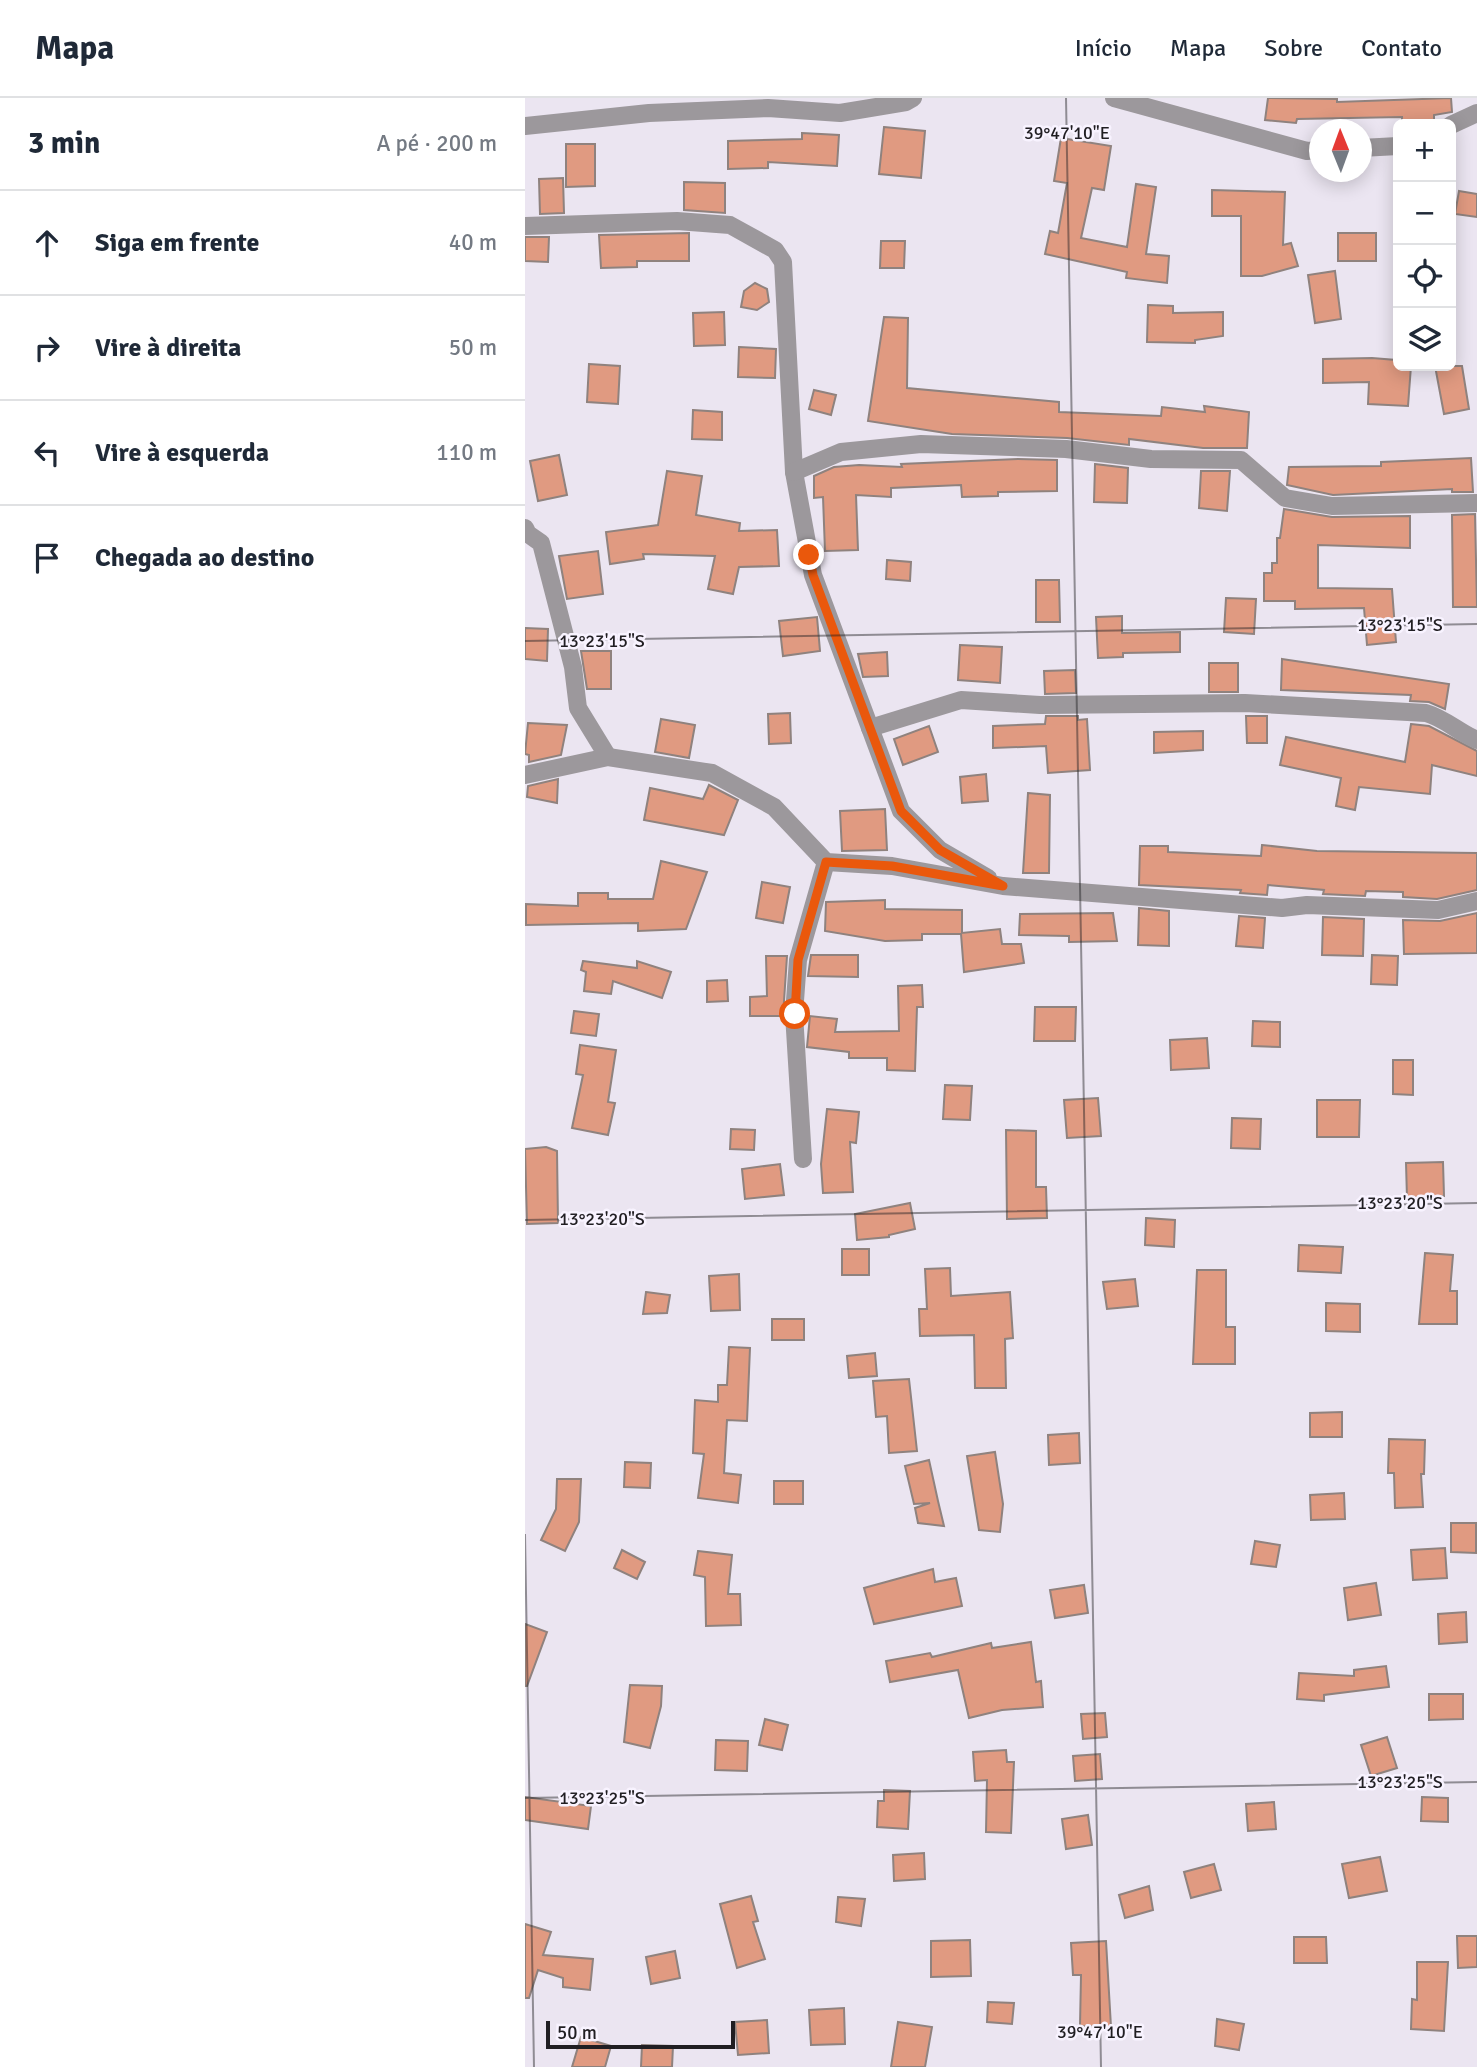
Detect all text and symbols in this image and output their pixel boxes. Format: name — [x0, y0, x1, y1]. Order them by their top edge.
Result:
text: Mapa — [35, 28, 114, 69]
text: Início — [1075, 33, 1132, 63]
text: Mapa — [1170, 33, 1226, 63]
text: Sobre — [1264, 33, 1323, 63]
text: Contato — [1361, 33, 1442, 63]
north arrow — [1309, 119, 1372, 182]
map controls — [1393, 119, 1456, 371]
button: + — [1393, 119, 1456, 182]
text: 39°47'10"E — [1024, 122, 1110, 144]
text: 3 min — [28, 125, 100, 162]
text: A pé · 200 m — [376, 129, 497, 158]
button: − — [1393, 182, 1456, 245]
icon: ahead — [28, 224, 66, 262]
text: Siga em frente — [95, 227, 259, 259]
text: 40 m — [449, 228, 497, 257]
button: locate — [1393, 245, 1456, 308]
button: layers — [1393, 308, 1456, 371]
icon: right — [28, 329, 66, 367]
text: Vire à direita — [95, 332, 241, 364]
text: 50 m — [449, 333, 497, 362]
icon: left — [28, 434, 66, 472]
text: Vire à esquerda — [95, 437, 269, 469]
text: 110 m — [436, 438, 497, 467]
icon: arrive — [28, 539, 66, 577]
route end — [793, 539, 824, 570]
text: Chegada ao destino — [95, 542, 314, 574]
text: 13°23'15"S — [1357, 614, 1443, 636]
text: 13°23'15"S — [559, 630, 645, 652]
route start — [779, 998, 810, 1029]
text: 13°23'20"S — [1357, 1192, 1443, 1214]
text: 13°23'20"S — [559, 1208, 645, 1230]
text: 13°23'25"S — [1357, 1771, 1443, 1793]
text: 13°23'25"S — [559, 1787, 645, 1809]
scale bar — [546, 2018, 735, 2050]
text: 50 m — [557, 2021, 597, 2045]
text: 39°47'10"E — [1057, 2021, 1143, 2043]

